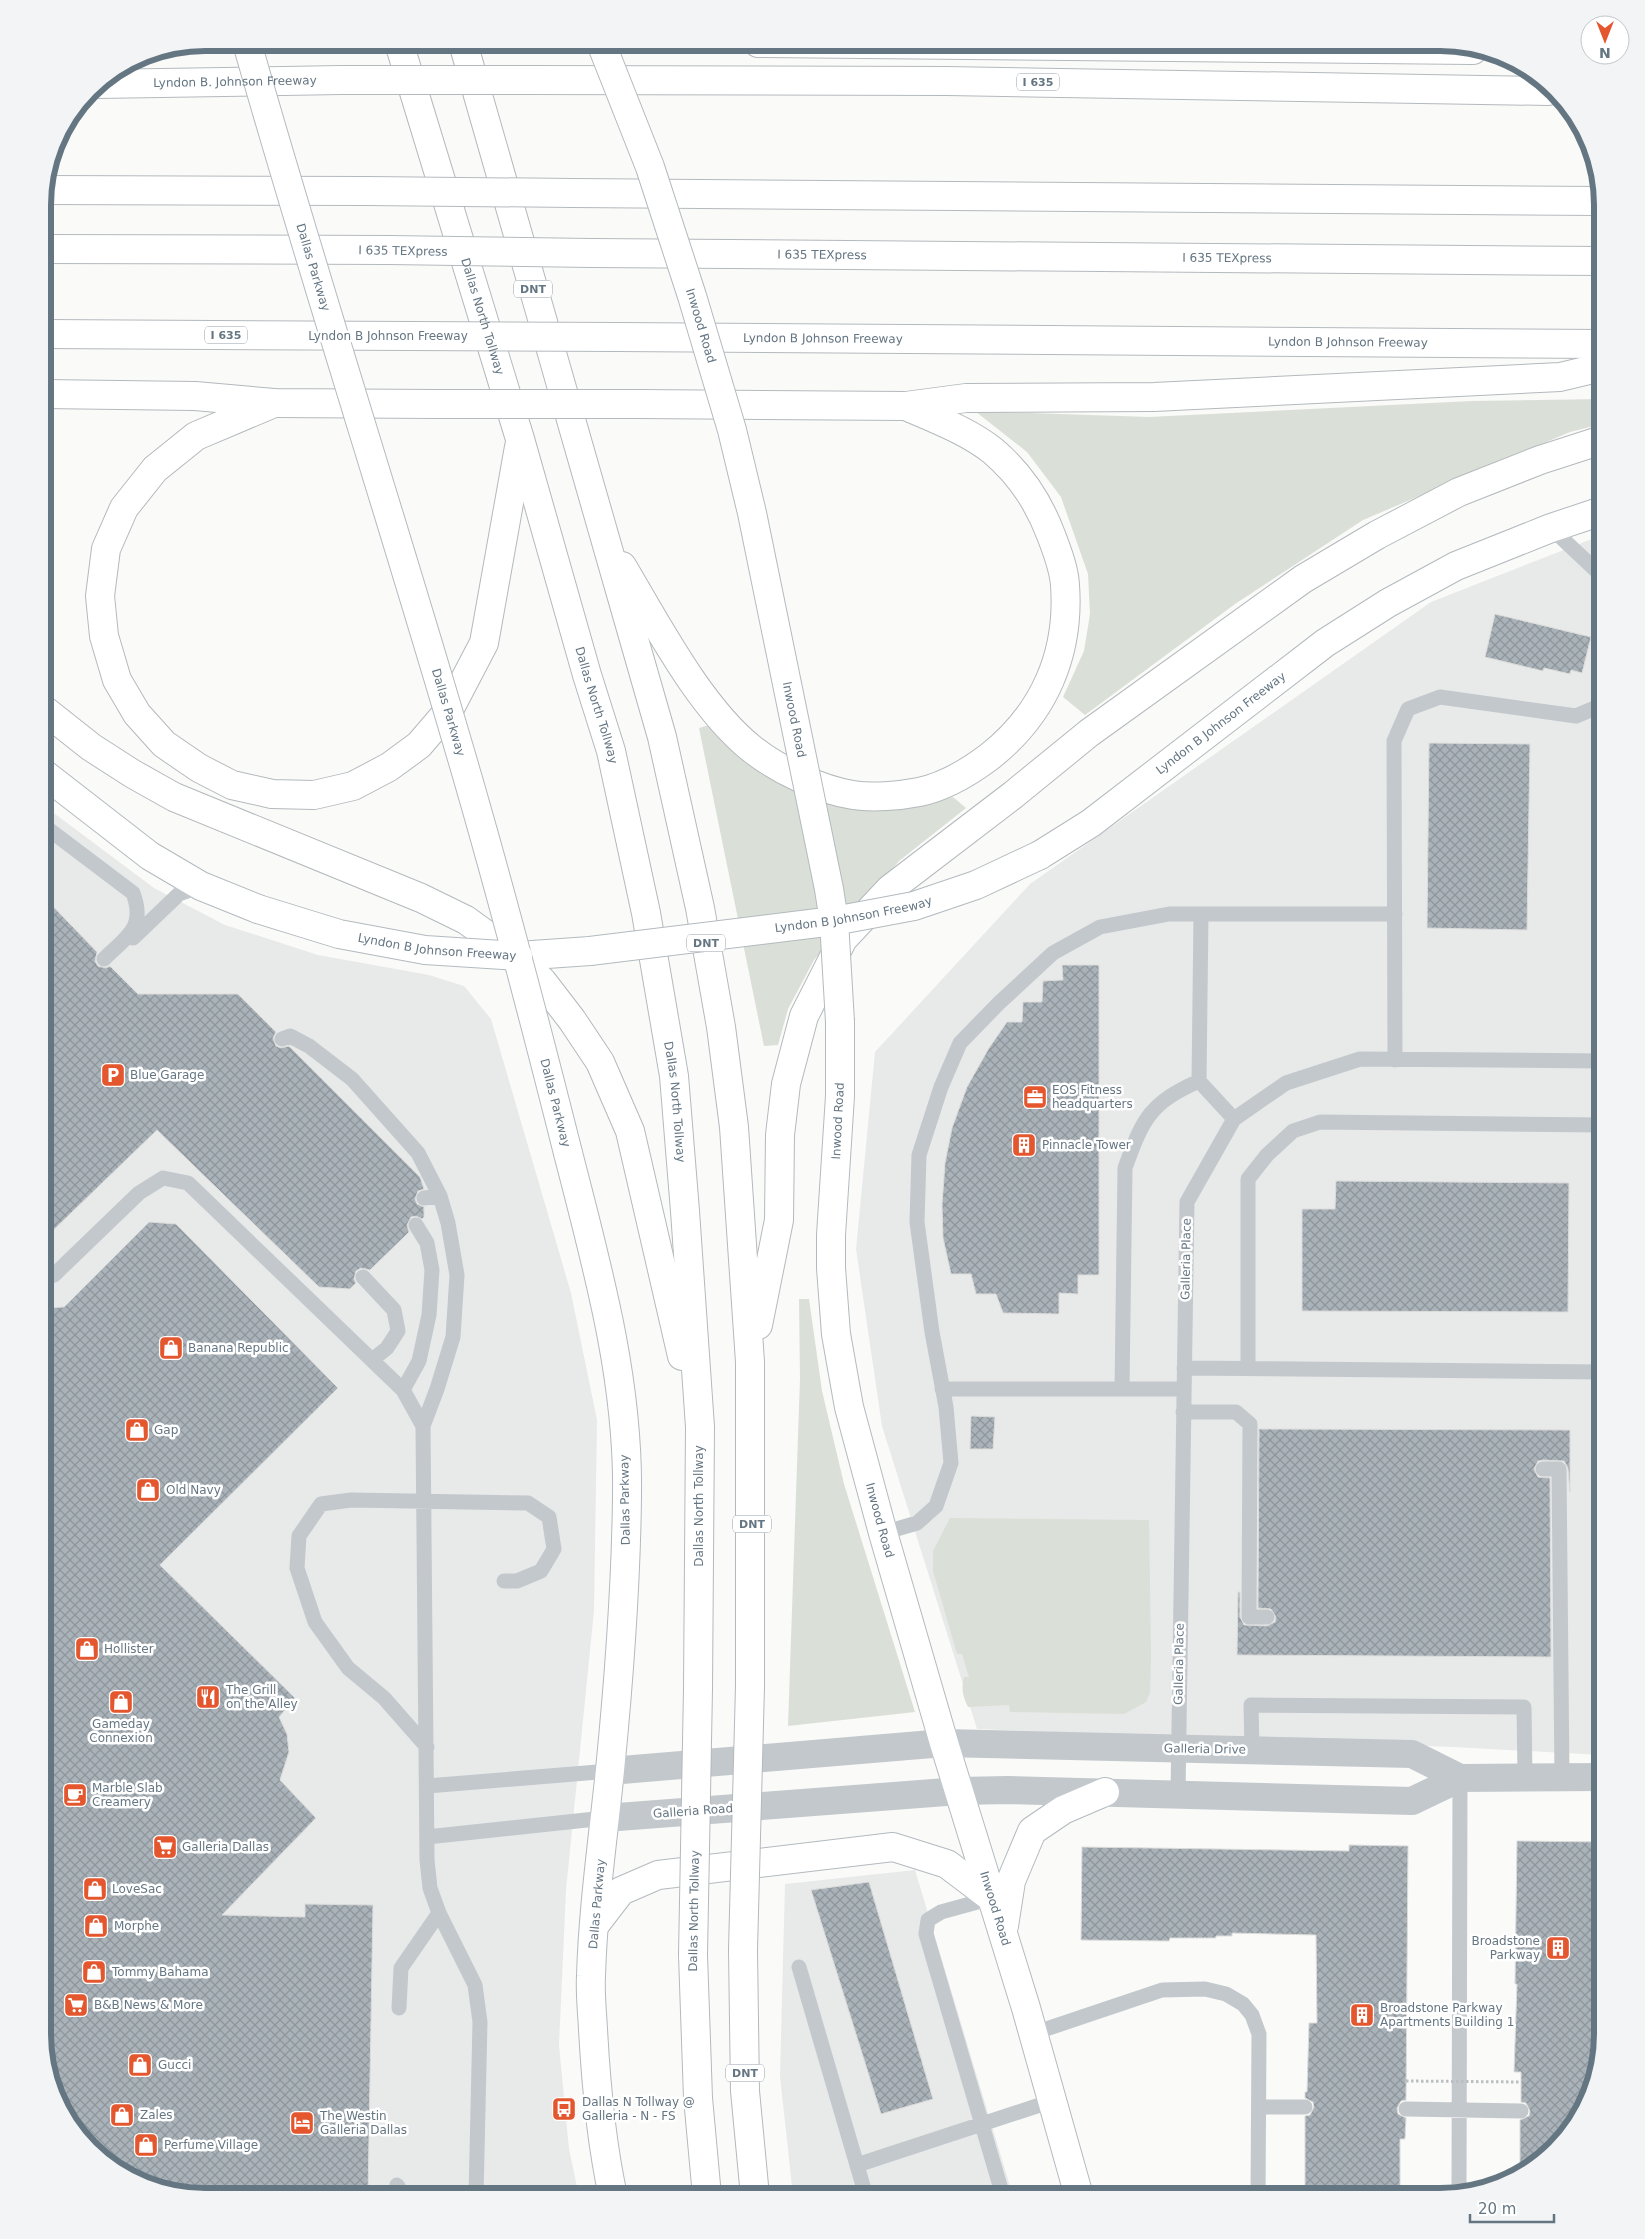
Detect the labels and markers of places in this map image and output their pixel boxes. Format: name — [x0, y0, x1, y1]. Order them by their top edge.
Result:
parking icon: Blue Garage — [100, 1062, 126, 1088]
place label: Blue Garage — [130, 1068, 204, 1082]
place label: EOS Fitness headquarters — [1052, 1083, 1133, 1111]
office icon: EOS Fitness headquarters — [1022, 1084, 1048, 1110]
building icon: Pinnacle Tower — [1011, 1132, 1037, 1158]
place label: Pinnacle Tower — [1042, 1138, 1131, 1152]
shop icon: Banana Republic — [158, 1335, 184, 1361]
place label: Banana Republic — [188, 1341, 289, 1355]
shop icon: Gap — [124, 1417, 150, 1443]
place label: Gap — [154, 1423, 178, 1437]
shop icon: Old Navy — [135, 1477, 161, 1503]
place label: Old Navy — [166, 1483, 221, 1497]
shop icon: Hollister — [74, 1636, 100, 1662]
place label: Hollister — [104, 1642, 154, 1656]
place label: The Grill on the Alley — [225, 1683, 298, 1711]
restaurant icon: The Grill on the Alley — [195, 1684, 221, 1710]
shop icon: Gameday Connexion — [108, 1689, 134, 1715]
place label: Gameday Connexion — [89, 1717, 153, 1745]
place label: Marble Slab Creamery — [92, 1781, 163, 1809]
cafe icon: Marble Slab Creamery — [62, 1782, 88, 1808]
supermarket icon: Galleria Dallas — [152, 1834, 178, 1860]
place label: Galleria Dallas — [182, 1840, 269, 1854]
shop icon: LoveSac — [82, 1876, 108, 1902]
place label: LoveSac — [112, 1882, 162, 1896]
shop icon: Morphe — [83, 1913, 109, 1939]
place label: Morphe — [114, 1919, 159, 1933]
place label: Broadstone Parkway — [1471, 1934, 1540, 1962]
building icon: Broadstone Parkway — [1545, 1935, 1571, 1961]
shop icon: Tommy Bahama — [81, 1959, 107, 1985]
place label: Tommy Bahama — [111, 1965, 209, 1979]
supermarket icon: B&B News & More — [63, 1992, 89, 2018]
place label: B&B News & More — [94, 1998, 203, 2012]
place label: Broadstone Parkway Apartments Building 1 — [1380, 2001, 1514, 2029]
building icon: Broadstone Parkway Apartments Building 1 — [1349, 2002, 1375, 2028]
shop icon: Gucci — [127, 2052, 153, 2078]
place label: Gucci — [158, 2058, 191, 2072]
place label: Dallas N Tollway @ Galleria - N - FS — [582, 2095, 695, 2123]
bus stop icon: Dallas N Tollway @ Galleria - N - FS — [551, 2096, 577, 2122]
shop icon: Zales — [109, 2102, 135, 2128]
place label: Zales — [140, 2108, 173, 2122]
place label: The Westin Galleria Dallas — [319, 2109, 407, 2137]
hotel icon: The Westin Galleria Dallas — [289, 2110, 315, 2136]
shop icon: Perfume Village — [133, 2132, 159, 2158]
place label: Perfume Village — [164, 2138, 258, 2152]

